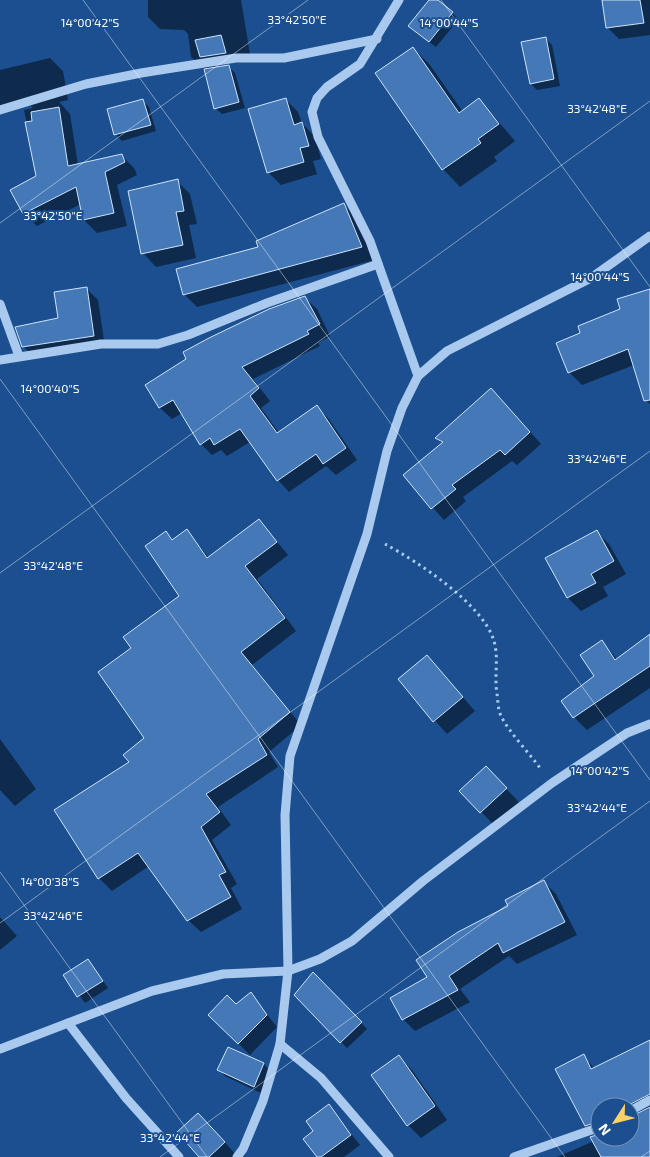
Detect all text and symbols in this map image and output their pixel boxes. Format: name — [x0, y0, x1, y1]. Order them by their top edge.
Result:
text: 33°42'50"E — [268, 12, 327, 26]
text: 14°00'42"S — [61, 15, 119, 29]
text: 14°00'44"S — [420, 15, 479, 29]
text: 33°42'48"E — [567, 101, 627, 115]
text: 33°42'50"E — [24, 208, 83, 222]
text: 14°00'44"S — [571, 269, 630, 283]
text: 14°00'40"S — [21, 381, 80, 395]
text: 33°42'46"E — [567, 451, 627, 465]
text: 33°42'48"E — [23, 558, 83, 572]
text: 14°00'42"S — [571, 763, 629, 777]
text: 33°42'44"E — [567, 800, 627, 814]
text: 14°00'38"S — [21, 874, 79, 888]
text: 33°42'46"E — [23, 908, 83, 922]
north arrow — [590, 1097, 640, 1147]
text: N — [594, 1121, 614, 1139]
text: 33°42'44"E — [140, 1130, 200, 1144]

